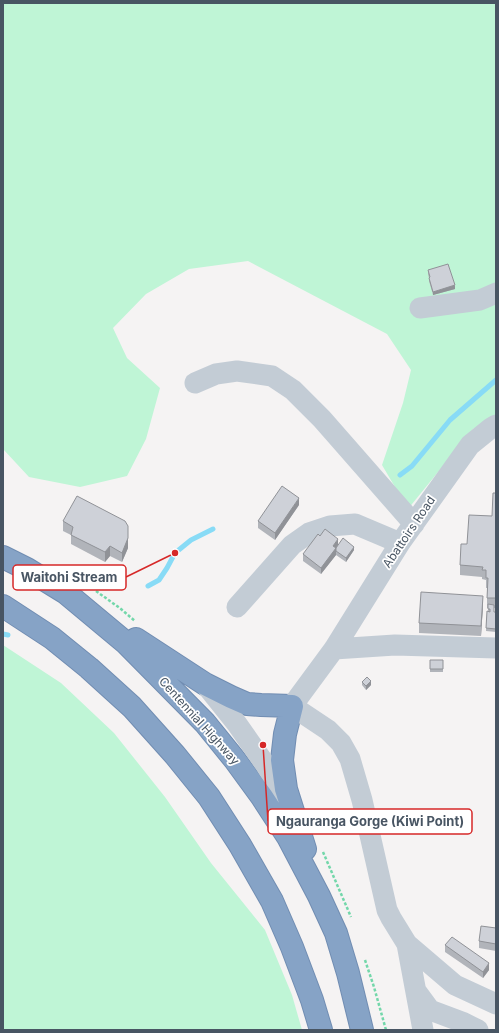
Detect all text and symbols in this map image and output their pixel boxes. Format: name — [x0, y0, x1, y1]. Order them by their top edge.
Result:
street label: Abattoirs Road — [379, 493, 438, 570]
callout: Waitohi Stream — [13, 565, 126, 590]
text: Waitohi Stream — [21, 569, 117, 585]
street label: Centennial Highway — [156, 674, 243, 768]
callout: Ngauranga Gorge (Kiwi Point) — [268, 809, 472, 834]
text: Ngauranga Gorge (Kiwi Point) — [276, 813, 464, 829]

